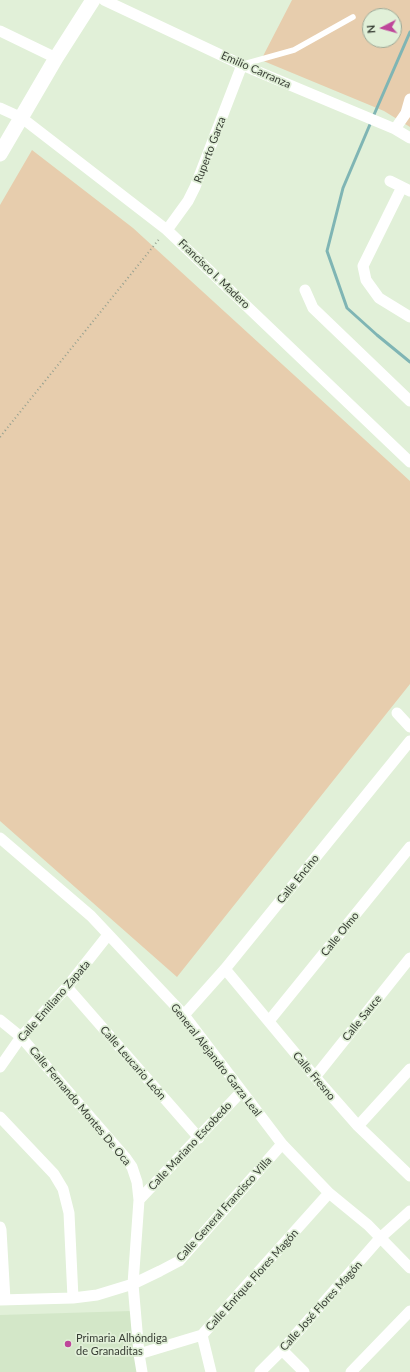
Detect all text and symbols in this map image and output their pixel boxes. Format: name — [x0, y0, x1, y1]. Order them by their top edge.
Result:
north arrow — [362, 8, 402, 48]
text: N — [364, 24, 377, 34]
street label: Emilio Carranza — [219, 49, 293, 91]
street label: Ruperto Garza — [191, 115, 229, 185]
street label: Francisco I. Madero — [176, 237, 252, 311]
street label: Calle Encino — [274, 852, 322, 906]
street label: Calle Olmo — [318, 909, 362, 959]
street label: Calle Emiliano Zapata — [15, 958, 93, 1044]
street label: Calle Sauce — [340, 992, 384, 1044]
street label: General Alejandro Garza Leal — [168, 1001, 264, 1119]
street label: Calle Leucario León — [97, 1023, 169, 1103]
street label: Calle Fernando Montes De Oca — [26, 1044, 134, 1168]
street label: Calle Fresno — [290, 1049, 338, 1103]
street label: Calle Mariano Escobedo — [146, 1099, 234, 1193]
street label: Calle General Francisco Villa — [174, 1154, 274, 1264]
street label: Calle Enrique Flores Magón — [203, 1226, 301, 1334]
street label: Calle José Flores Magón — [277, 1258, 365, 1354]
place label: Primaria Alhóndiga de Granaditas — [76, 1331, 167, 1357]
marker: Primaria Alhóndiga de Granaditas — [63, 1339, 73, 1349]

